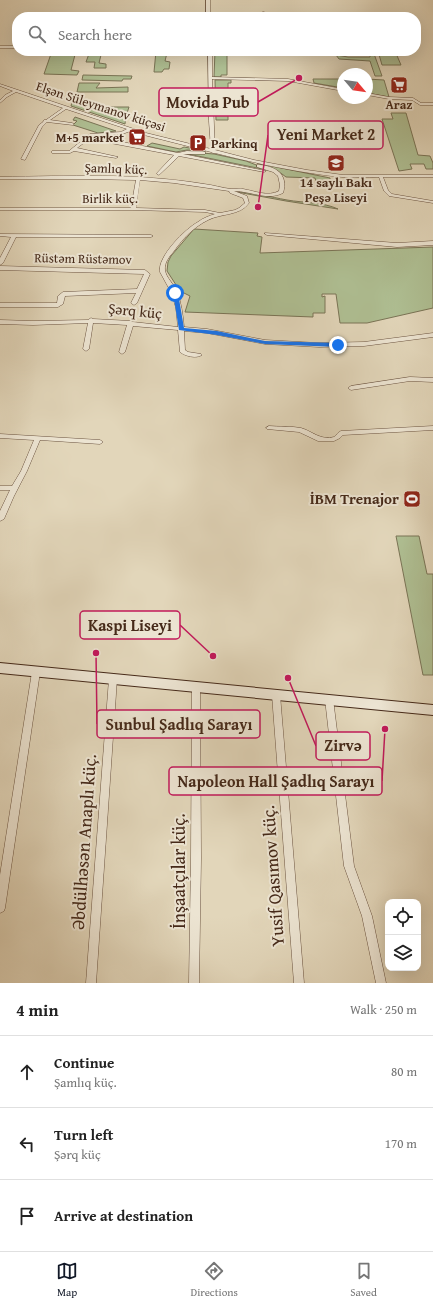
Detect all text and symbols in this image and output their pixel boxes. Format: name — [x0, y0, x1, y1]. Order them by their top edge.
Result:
search box — [12, 12, 421, 56]
icon: search — [26, 23, 48, 45]
text: Search here — [58, 24, 132, 45]
north arrow — [337, 68, 373, 104]
supermarket icon: Araz — [389, 75, 409, 95]
street label: Elşən Süleymanov küçəsi — [34, 77, 168, 137]
callout: Movida Pub — [159, 88, 258, 116]
text: Movida Pub — [166, 90, 250, 114]
place label: Araz — [385, 95, 413, 114]
callout: Yeni Market 2 — [268, 121, 383, 149]
text: Yeni Market 2 — [277, 122, 375, 146]
supermarket icon: М+5 market — [127, 127, 147, 147]
place label: М+5 market — [56, 128, 124, 147]
parking icon: Parkinq — [188, 133, 208, 153]
place label: Parkinq — [211, 134, 258, 153]
school or university icon: 14 saylı Bakı Peşə Liseyi — [326, 153, 346, 173]
street label: Şamlıq küç. — [84, 158, 148, 179]
place label: 14 saylı Bakı Peşə Liseyi — [300, 173, 372, 207]
street label: Birlik küç. — [82, 189, 138, 208]
street label: Rüstəm Rüstəmov — [34, 248, 132, 269]
route start — [166, 284, 184, 302]
street label: Şərq küç — [107, 297, 163, 324]
route end — [329, 336, 347, 354]
place label: İBM Trenajor — [310, 488, 399, 509]
sports icon: İBM Trenajor — [402, 489, 422, 509]
callout: Kaspi Liseyi — [80, 611, 180, 639]
text: Kaspi Liseyi — [88, 613, 172, 637]
callout: Sunbul Şadlıq Sarayı — [97, 710, 260, 738]
text: Sunbul Şadlıq Sarayı — [106, 712, 252, 736]
callout: Zirvə — [316, 732, 370, 760]
text: Zirvə — [324, 733, 362, 757]
street label: Əbdülhəsən Anaplı küç. — [64, 753, 103, 931]
callout: Napoleon Hall Şadlıq Sarayı — [169, 767, 382, 795]
text: Napoleon Hall Şadlıq Sarayı — [178, 769, 374, 793]
street label: Yusif Qasımov küç. — [254, 804, 291, 948]
street label: İnşaatçılar küç. — [165, 813, 192, 929]
map controls — [385, 899, 421, 971]
button: locate — [385, 899, 421, 935]
button: layers — [385, 935, 421, 971]
text: 4 min — [16, 997, 58, 1022]
text: Walk · 250 m — [350, 1000, 417, 1019]
text: Continue — [54, 1052, 115, 1073]
icon: ahead — [16, 1061, 38, 1083]
text: 80 m — [391, 1062, 417, 1081]
text: Şamlıq küç. — [54, 1073, 117, 1092]
text: Turn left — [54, 1124, 113, 1145]
icon: left — [16, 1133, 38, 1155]
text: 170 m — [385, 1134, 417, 1153]
text: Şərq küç — [54, 1145, 101, 1164]
icon: arrive — [16, 1205, 38, 1227]
text: Arrive at destination — [54, 1205, 193, 1226]
tab: Map — [56, 1260, 78, 1300]
tab: Directions — [191, 1260, 238, 1300]
tab: Saved — [350, 1260, 377, 1300]

